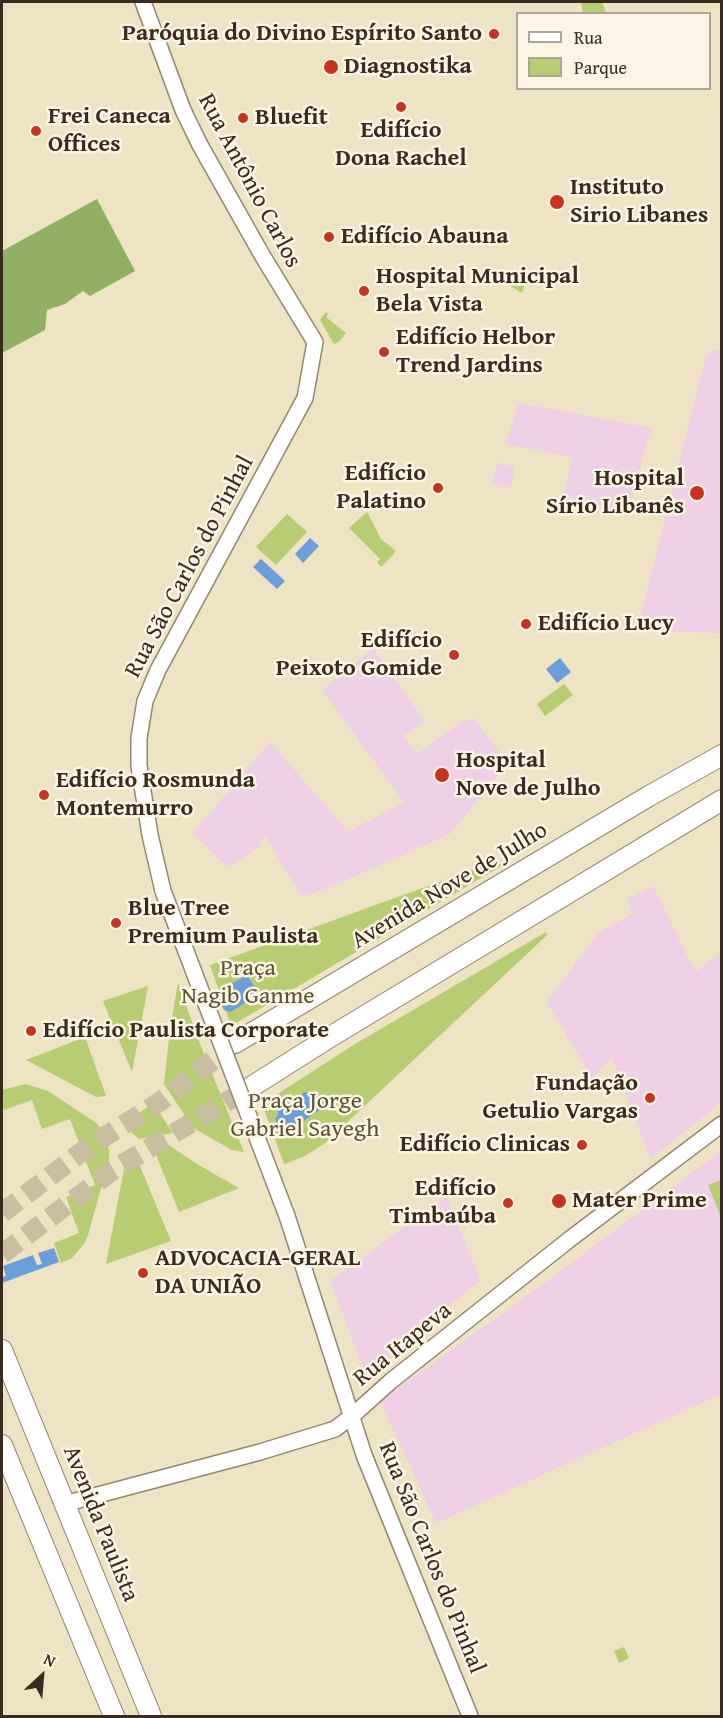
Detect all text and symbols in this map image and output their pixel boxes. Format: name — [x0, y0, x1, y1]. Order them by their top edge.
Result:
legend — [516, 12, 711, 90]
place label: Paróquia do Divino Espírito Santo — [122, 20, 482, 48]
text: Rua — [574, 24, 603, 51]
marker: Paróquia do Divino Espírito Santo — [487, 27, 501, 41]
place label: Diagnostika — [344, 53, 472, 81]
text: Parque — [574, 54, 627, 81]
marker: Diagnostika — [322, 58, 340, 76]
street label: Rua Antônio Carlos — [191, 89, 307, 273]
marker: Edifício Dona Rachel — [394, 100, 408, 114]
place label: Frei Caneca Offices — [48, 103, 171, 159]
place label: Bluefit — [255, 104, 328, 132]
marker: Bluefit — [236, 111, 250, 125]
place label: Edifício Dona Rachel — [335, 117, 467, 173]
marker: Frei Caneca Offices — [29, 124, 43, 138]
place label: Instituto Sirio Libanes — [570, 174, 708, 230]
marker: Instituto Sirio Libanes — [548, 193, 566, 211]
place label: Edifício Abauna — [341, 223, 508, 251]
marker: Edifício Abauna — [322, 230, 336, 244]
place label: Hospital Municipal Bela Vista — [376, 263, 579, 319]
marker: Hospital Municipal Bela Vista — [357, 284, 371, 298]
place label: Edifício Helbor Trend Jardins — [396, 324, 555, 380]
marker: Edifício Helbor Trend Jardins — [377, 345, 391, 359]
street label: Rua São Carlos do Pinhal — [119, 451, 261, 683]
place label: Edifício Palatino — [337, 460, 426, 516]
place label: Hospital Sírio Libanês — [546, 465, 684, 521]
marker: Edifício Palatino — [431, 481, 445, 495]
marker: Hospital Sírio Libanês — [688, 484, 706, 502]
place label: Edifício Lucy — [538, 610, 674, 638]
marker: Edifício Lucy — [519, 617, 533, 631]
place label: Edifício Peixoto Gomide — [276, 627, 442, 683]
marker: Edifício Peixoto Gomide — [447, 648, 461, 662]
place label: Hospital Nove de Julho — [456, 747, 600, 803]
marker: Hospital Nove de Julho — [433, 766, 451, 784]
place label: Edifício Rosmunda Montemurro — [56, 767, 255, 823]
marker: Edifício Rosmunda Montemurro — [37, 788, 51, 802]
street label: Avenida Nove de Julho — [347, 816, 553, 956]
place label: Blue Tree Premium Paulista — [128, 895, 319, 951]
marker: Blue Tree Premium Paulista — [109, 916, 123, 930]
park label: Praça Nagib Ganme — [181, 955, 315, 1011]
place label: Edifício Paulista Corporate — [43, 1017, 329, 1045]
marker: Edifício Paulista Corporate — [24, 1024, 38, 1038]
place label: Fundação Getulio Vargas — [483, 1070, 638, 1126]
park label: Praça Jorge Gabriel Sayegh — [230, 1088, 380, 1144]
marker: Fundação Getulio Vargas — [643, 1091, 657, 1105]
place label: Edifício Clinicas — [400, 1131, 570, 1159]
marker: Edifício Clinicas — [575, 1138, 589, 1152]
place label: Edifício Timbaúba — [389, 1175, 496, 1231]
place label: Mater Prime — [572, 1187, 707, 1215]
marker: Mater Prime — [550, 1192, 568, 1210]
marker: Edifício Timbaúba — [501, 1196, 515, 1210]
place label: ADVOCACIA-GERAL DA UNIÃO — [155, 1245, 360, 1301]
marker: ADVOCACIA-GERAL DA UNIÃO — [136, 1266, 150, 1280]
street label: Rua Itapeva — [348, 1297, 458, 1393]
street label: Rua São Carlos do Pinhal — [371, 1438, 491, 1678]
street label: Avenida Paulista — [56, 1442, 144, 1606]
north arrow — [12, 1646, 72, 1706]
text: N — [40, 1647, 60, 1673]

